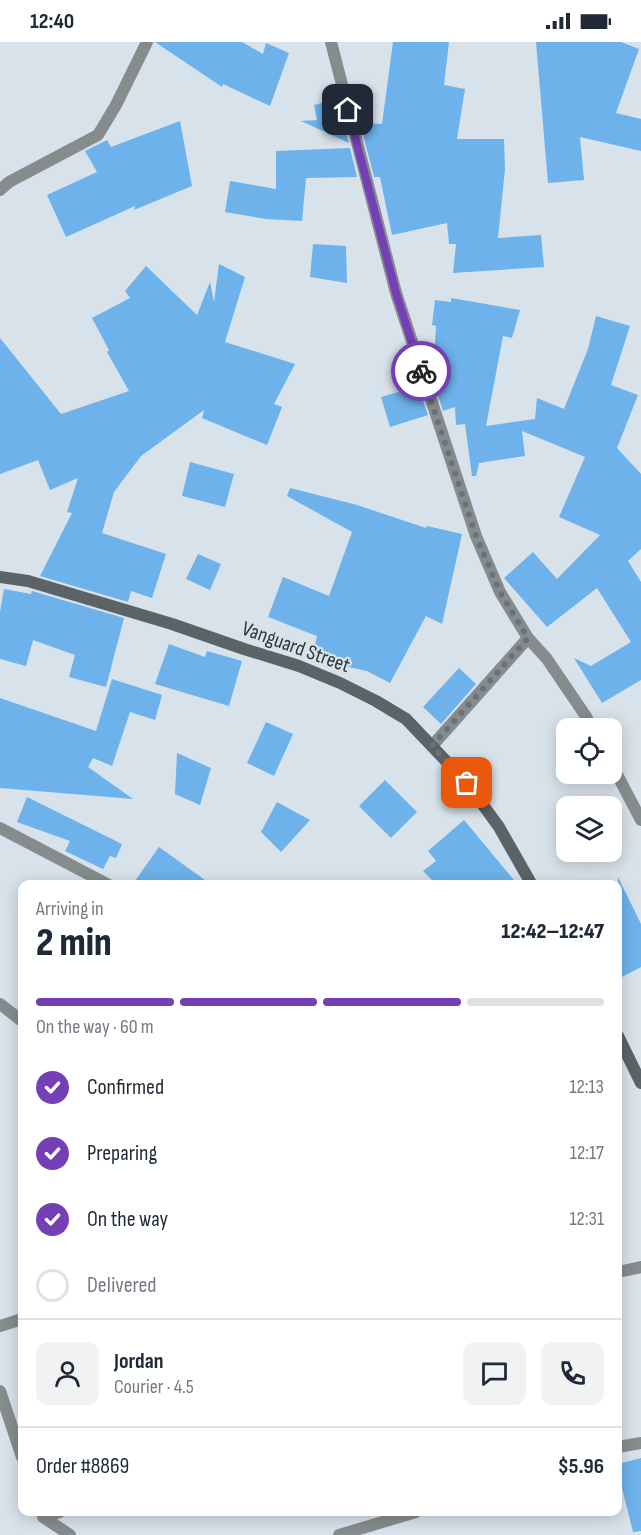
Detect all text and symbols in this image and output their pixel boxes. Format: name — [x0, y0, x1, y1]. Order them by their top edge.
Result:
text: 12:40 — [30, 8, 74, 35]
pin — [322, 84, 373, 135]
icon: home — [331, 93, 364, 126]
courier — [391, 341, 451, 401]
icon: bike — [405, 355, 438, 388]
street label: Vanguard Street — [239, 616, 353, 678]
map controls — [556, 718, 622, 862]
button: locate — [556, 718, 622, 784]
pin — [441, 757, 492, 808]
icon: bag — [450, 766, 483, 799]
button: layers — [556, 796, 622, 862]
text: Arriving in — [36, 897, 104, 921]
text: 12:42–12:47 — [501, 918, 604, 945]
text: 2 min — [36, 920, 112, 967]
text: On the way · 60 m — [36, 1015, 154, 1039]
icon: check — [36, 1071, 69, 1104]
text: Confirmed — [87, 1074, 164, 1101]
text: 12:13 — [569, 1075, 604, 1099]
icon: check — [36, 1137, 69, 1170]
text: Preparing — [87, 1140, 157, 1167]
text: 12:17 — [570, 1141, 604, 1165]
icon: check — [36, 1203, 69, 1236]
text: On the way — [87, 1206, 168, 1233]
text: 12:31 — [569, 1207, 604, 1231]
text: Delivered — [87, 1272, 156, 1299]
button: person — [36, 1342, 99, 1405]
button: chat — [463, 1342, 526, 1405]
button: phone — [541, 1342, 604, 1405]
text: Jordan — [114, 1348, 163, 1375]
text: Courier · 4.5 — [114, 1375, 194, 1399]
text: Order #8869 — [36, 1453, 129, 1480]
text: $5.96 — [558, 1453, 604, 1480]

